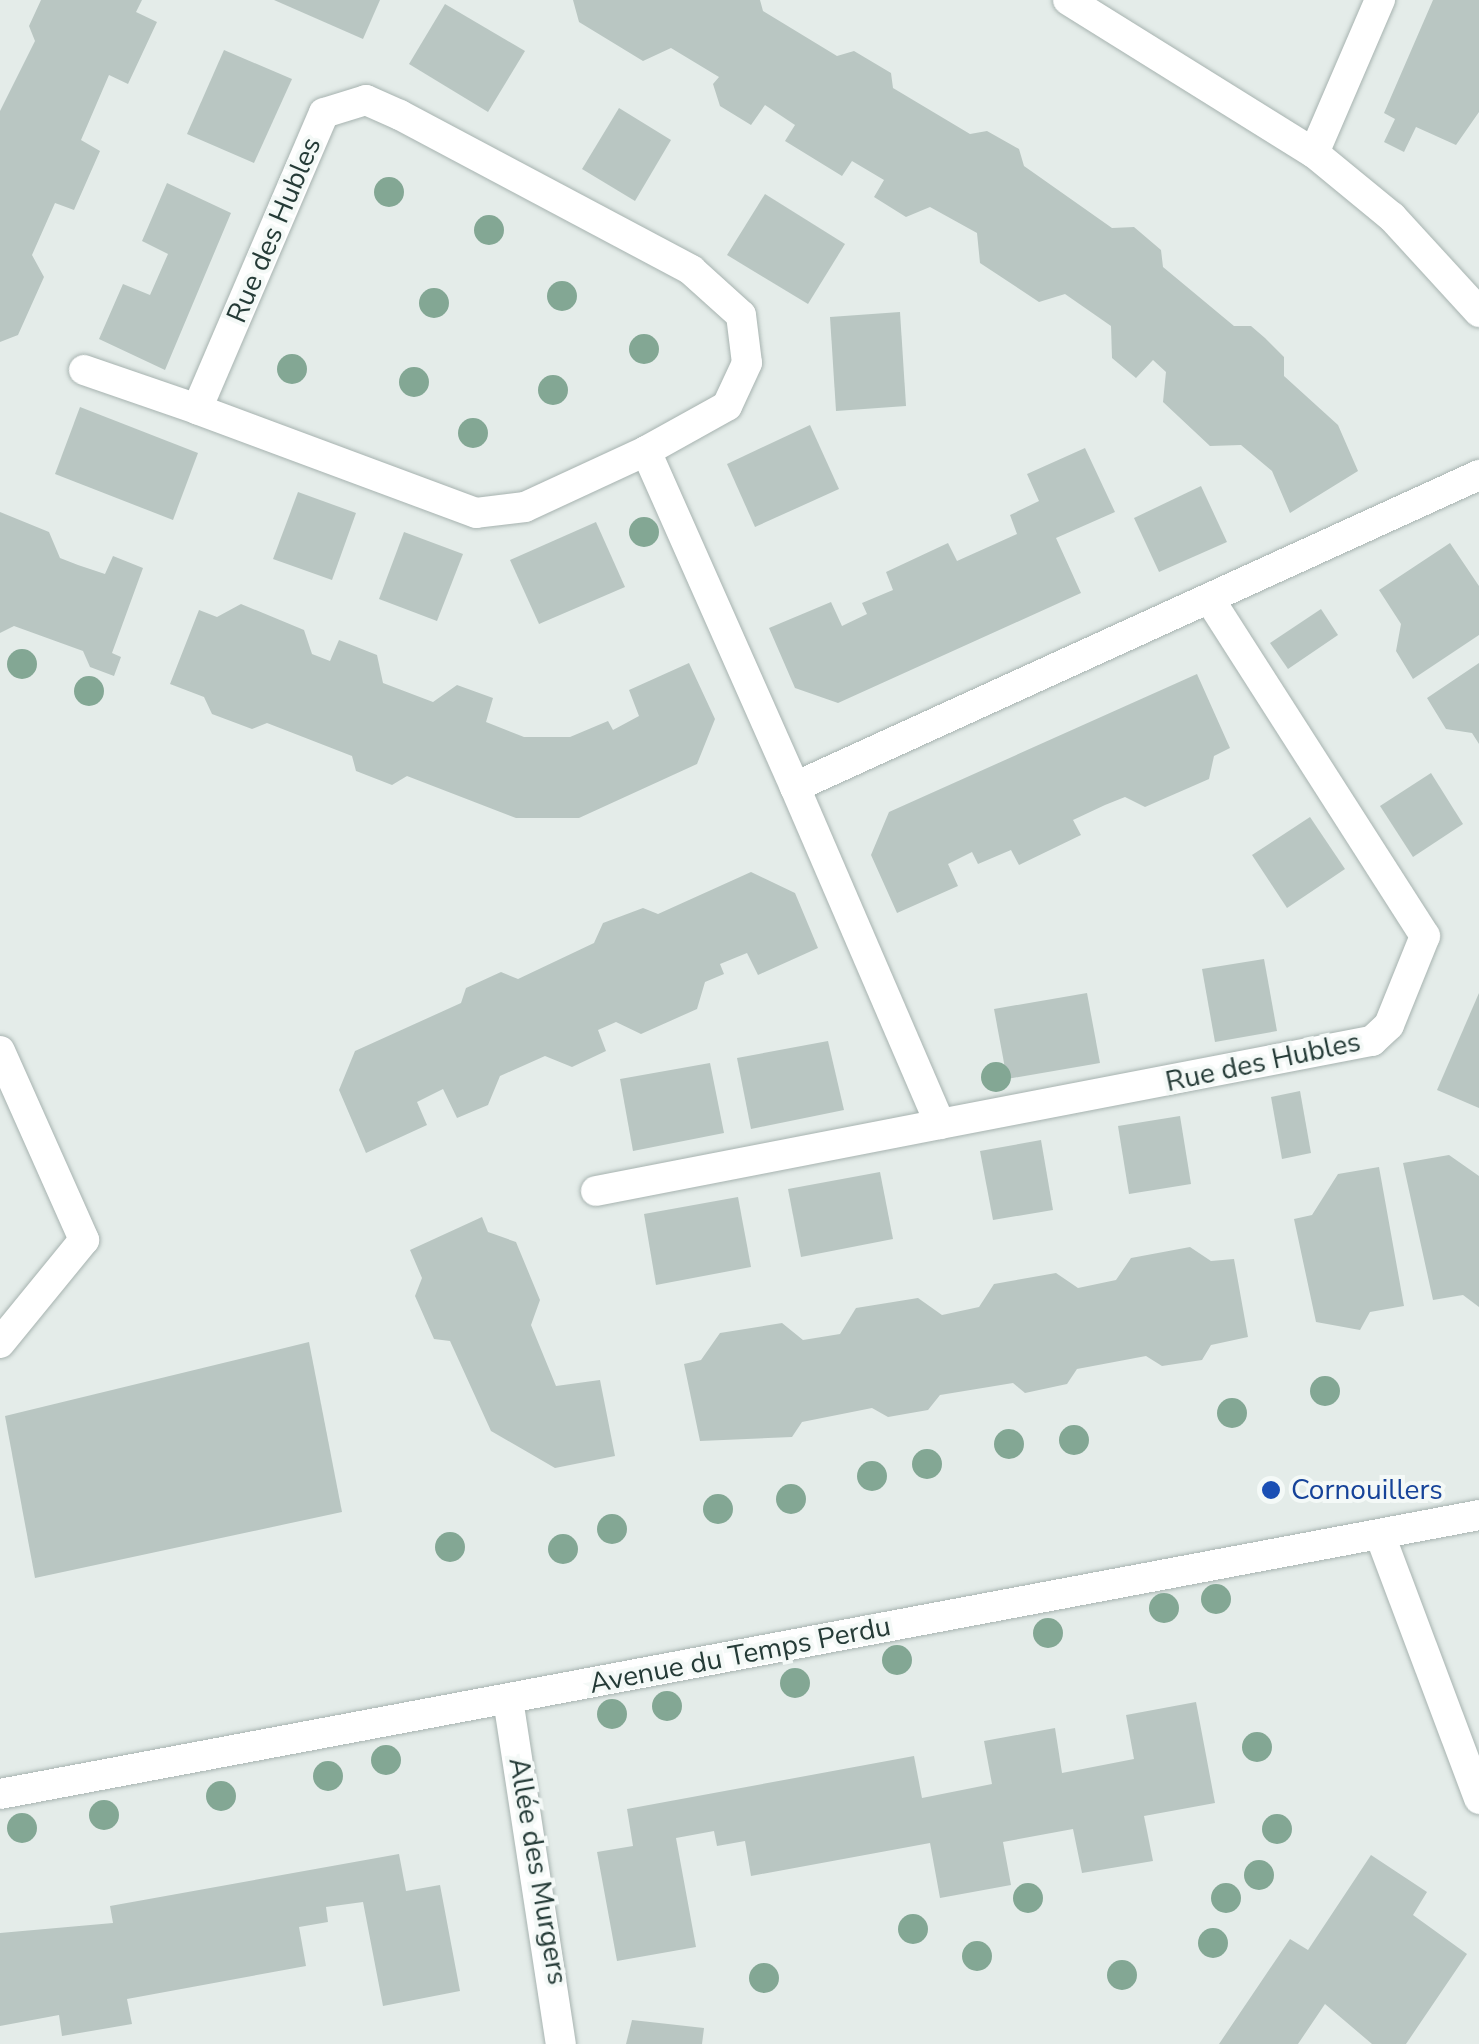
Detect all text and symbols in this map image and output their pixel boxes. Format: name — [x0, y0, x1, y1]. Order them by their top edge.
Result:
street label: Rue des Hubles — [220, 132, 328, 328]
street label: Rue des Hubles — [1163, 1025, 1363, 1099]
place label: Cornouillers — [1291, 1473, 1443, 1507]
marker: Cornouillers — [1260, 1479, 1282, 1501]
street label: Avenue du Temps Perdu — [587, 1609, 893, 1701]
street label: Allée des Murgers — [501, 1755, 575, 1987]

